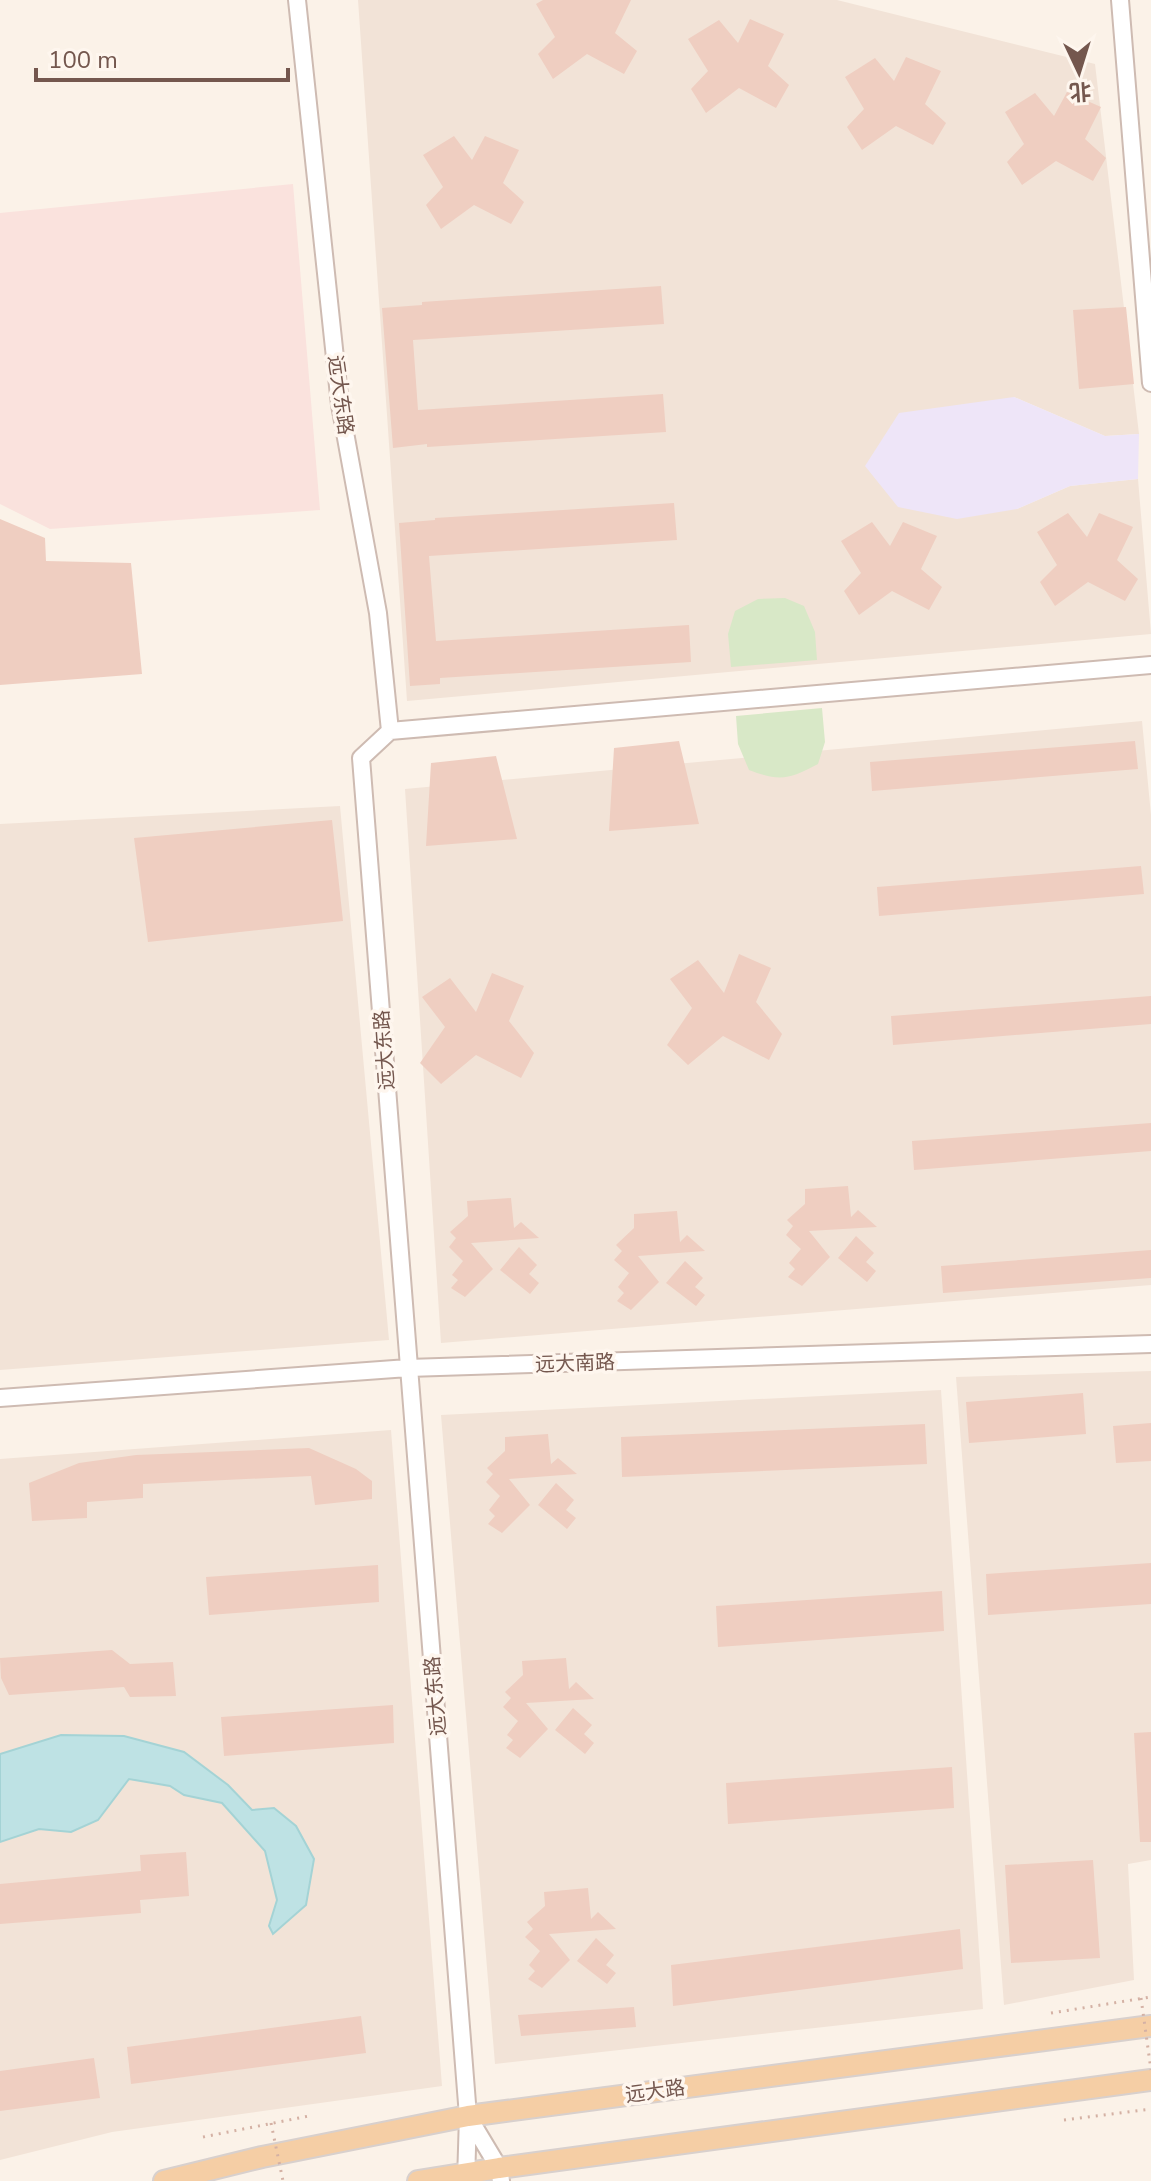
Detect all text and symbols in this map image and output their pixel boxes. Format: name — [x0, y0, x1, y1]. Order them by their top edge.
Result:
scale bar — [36, 32, 288, 82]
north arrow — [1039, 32, 1119, 112]
text: 100 m — [48, 44, 118, 76]
text: 北 — [1068, 75, 1092, 107]
street label: 远大东路 — [322, 354, 359, 437]
street label: 远大东路 — [368, 1009, 401, 1091]
street label: 远大南路 — [535, 1349, 615, 1378]
street label: 远大东路 — [419, 1655, 452, 1737]
street label: 远大路 — [623, 2074, 687, 2109]

